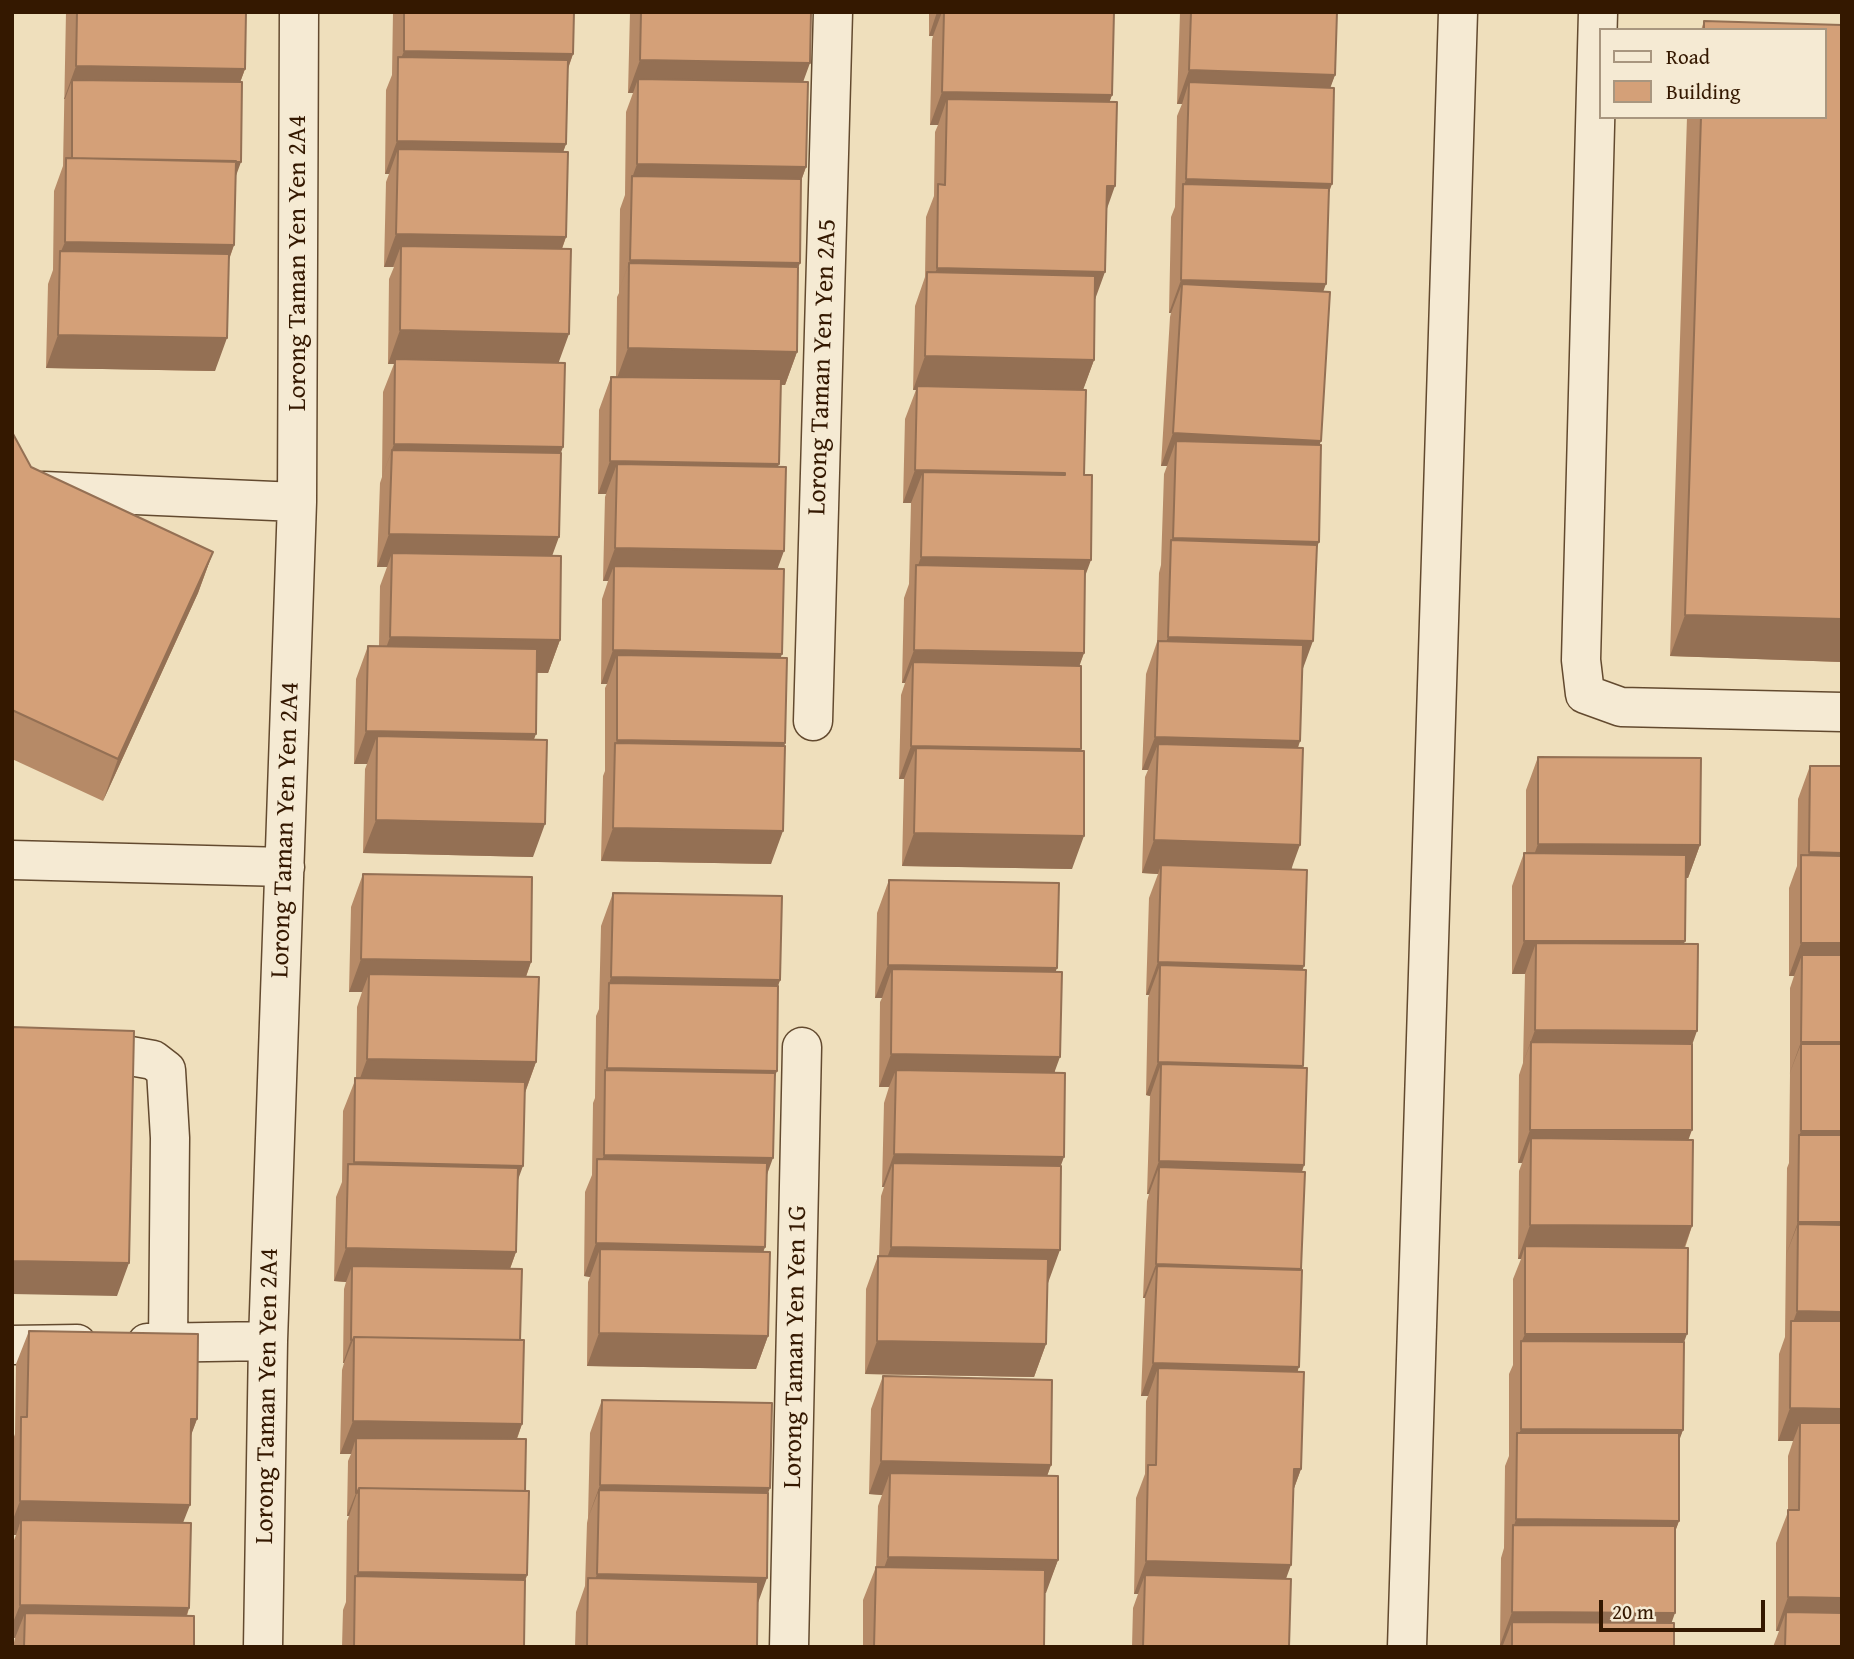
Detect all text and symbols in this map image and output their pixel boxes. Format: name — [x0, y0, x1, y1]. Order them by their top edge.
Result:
legend — [1598, 28, 1826, 119]
text: Road — [1666, 41, 1710, 72]
text: Building — [1666, 76, 1740, 107]
street label: Lorong Taman Yen Yen 2A4 — [282, 115, 314, 411]
street label: Lorong Taman Yen Yen 2A5 — [802, 218, 844, 516]
street label: Lorong Taman Yen Yen 2A4 — [265, 681, 307, 979]
street label: Lorong Taman Yen Yen 1G — [778, 1205, 814, 1489]
street label: Lorong Taman Yen Yen 2A4 — [250, 1248, 286, 1544]
scale bar — [1602, 1586, 1768, 1630]
text: 20 m — [1612, 1596, 1654, 1627]

